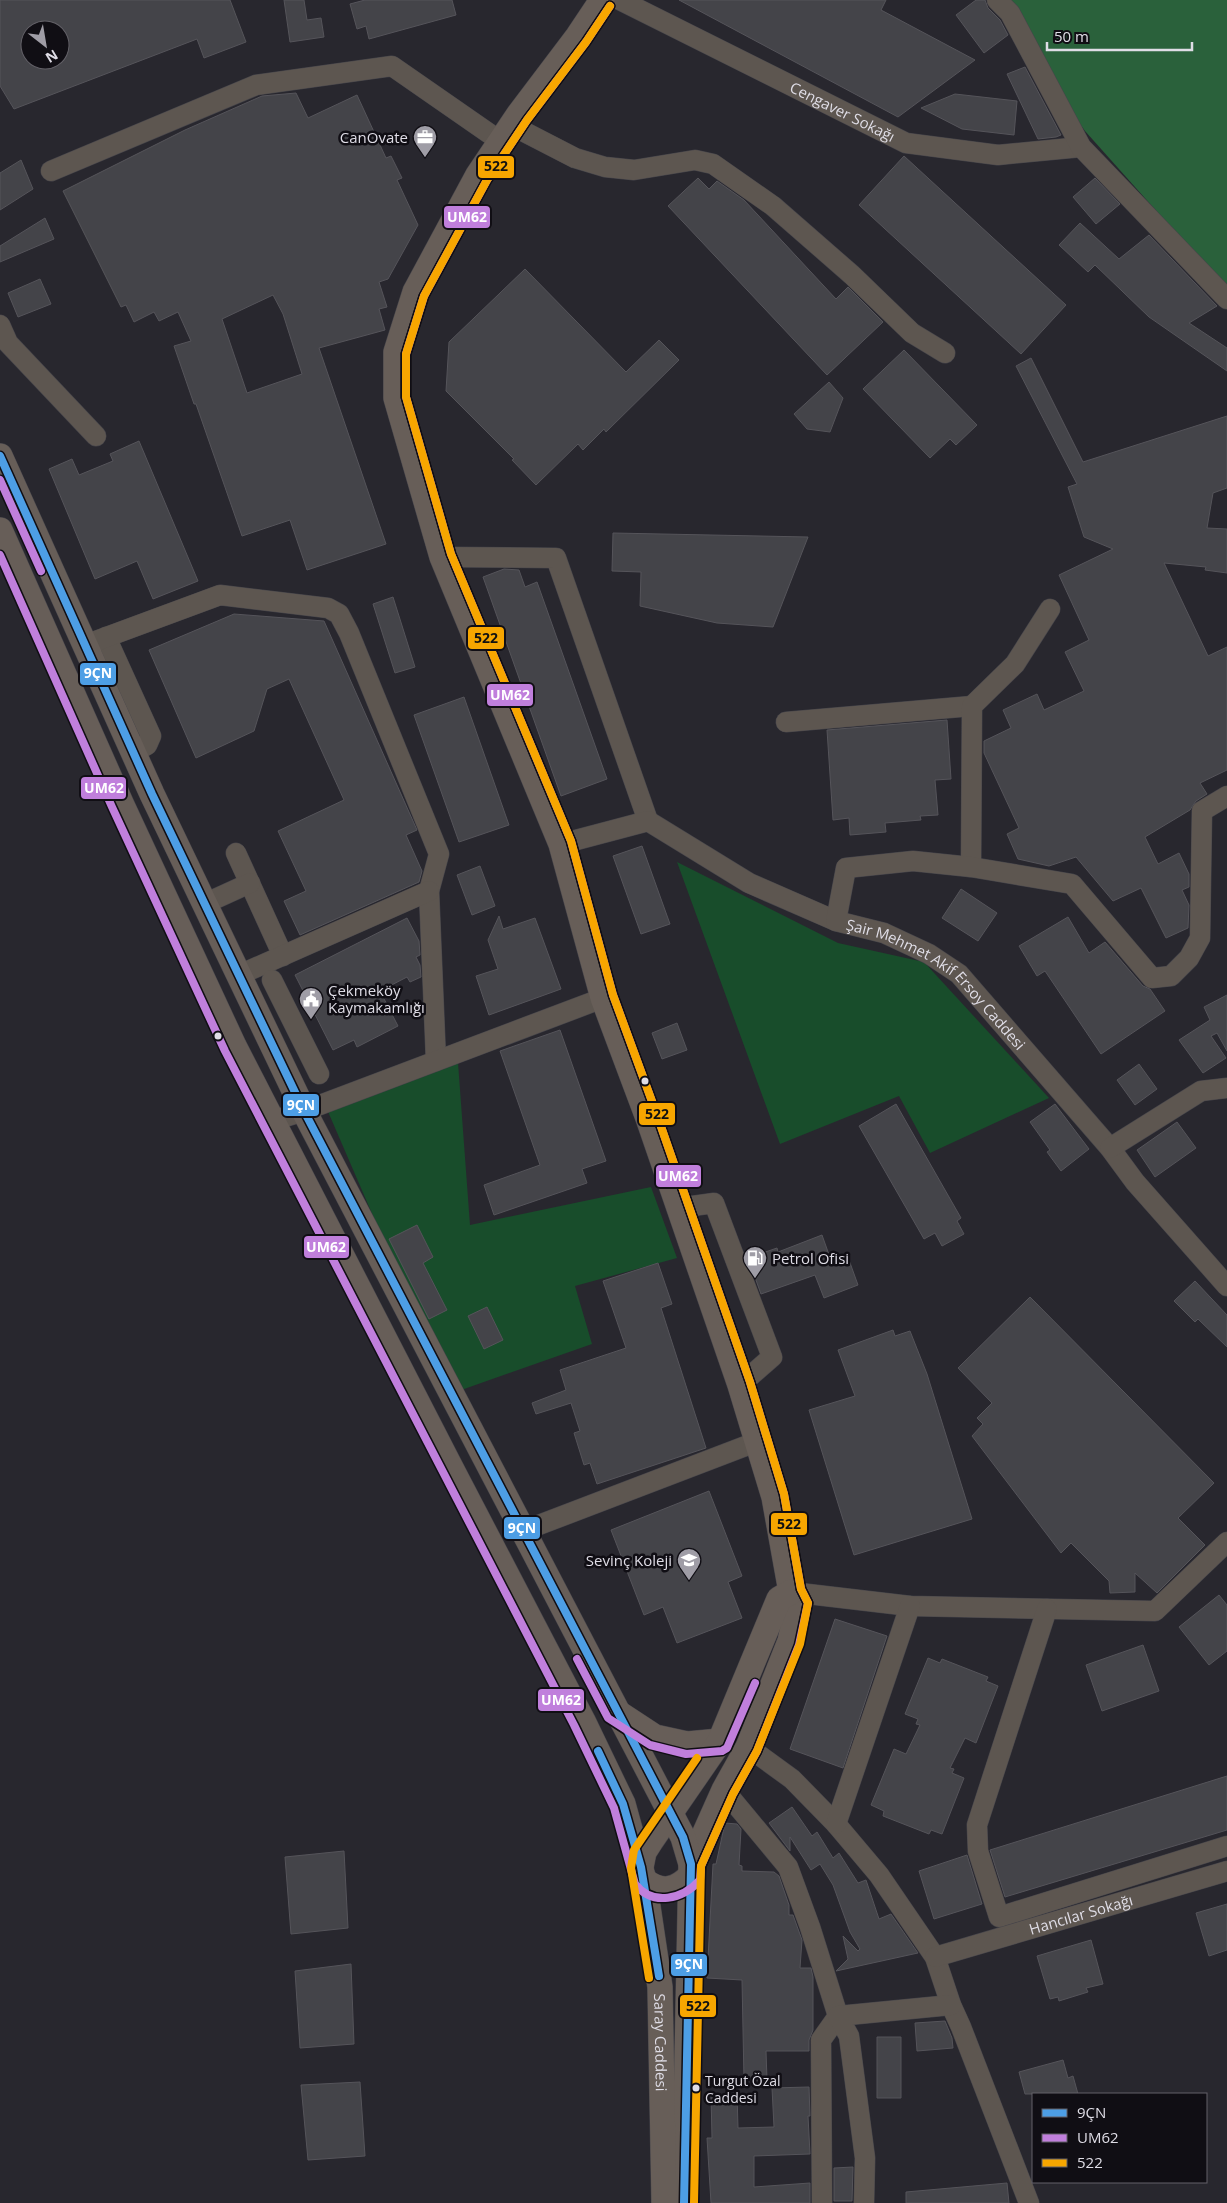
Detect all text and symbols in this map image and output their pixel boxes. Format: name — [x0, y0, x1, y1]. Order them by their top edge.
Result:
north arrow — [20, 20, 70, 70]
scale bar — [1047, 20, 1192, 52]
text: 50 m — [1054, 26, 1089, 46]
text: N — [42, 45, 62, 68]
street label: Cengaver Sokağı — [787, 77, 899, 146]
office icon: CanOvate — [412, 124, 438, 158]
place label: CanOvate — [340, 127, 408, 147]
line badge: 522 — [477, 155, 515, 179]
text: 522 — [484, 156, 508, 175]
line badge: UM62 — [443, 205, 491, 229]
text: UM62 — [447, 207, 487, 226]
line badge: 522 — [467, 626, 505, 650]
text: 522 — [474, 628, 498, 647]
line badge: 9ÇN — [79, 662, 117, 686]
text: 9ÇN — [84, 663, 112, 682]
line badge: UM62 — [486, 683, 534, 707]
text: UM62 — [490, 685, 530, 704]
line badge: UM62 — [80, 776, 127, 800]
text: UM62 — [84, 778, 124, 797]
street label: Şair Mehmet Akif Ersoy Caddesi — [844, 914, 1030, 1054]
place label: Çekmeköy Kaymakamlığı — [328, 980, 425, 1017]
public building icon: Çekmeköy Kaymakamlığı — [298, 986, 324, 1020]
unlabelled marker — [213, 1031, 223, 1041]
unlabelled marker — [640, 1076, 650, 1086]
line badge: 9ÇN — [282, 1093, 320, 1117]
text: 9ÇN — [287, 1095, 315, 1114]
line badge: 522 — [638, 1102, 676, 1126]
text: 522 — [645, 1104, 669, 1123]
line badge: UM62 — [655, 1164, 702, 1188]
text: UM62 — [658, 1166, 698, 1185]
line badge: UM62 — [303, 1235, 350, 1259]
text: UM62 — [306, 1237, 346, 1256]
fuel station icon: Petrol Ofisi — [742, 1245, 768, 1279]
place label: Petrol Ofisi — [772, 1248, 849, 1268]
line badge: 522 — [770, 1512, 808, 1536]
text: 522 — [777, 1514, 801, 1533]
line badge: 9ÇN — [503, 1516, 541, 1540]
text: 9ÇN — [508, 1518, 536, 1537]
school or university icon: Sevinç Koleji — [676, 1547, 702, 1581]
place label: Sevinç Koleji — [586, 1550, 672, 1570]
line badge: UM62 — [537, 1688, 585, 1712]
text: UM62 — [541, 1690, 581, 1709]
street label: Hancılar Sokağı — [1027, 1889, 1135, 1939]
line badge: 9ÇN — [670, 1953, 708, 1977]
text: 9ÇN — [675, 1954, 703, 1973]
street label: Saray Caddesi — [650, 1993, 672, 2092]
line badge: 522 — [679, 1994, 717, 2018]
text: 522 — [686, 1996, 710, 2015]
place label: Turgut Özal Caddesi — [705, 2071, 781, 2107]
marker: Turgut Özal Caddesi — [691, 2083, 701, 2093]
legend — [1032, 2093, 1207, 2183]
text: 9ÇN — [1077, 2102, 1106, 2122]
text: UM62 — [1077, 2127, 1119, 2147]
text: 522 — [1077, 2152, 1103, 2172]

